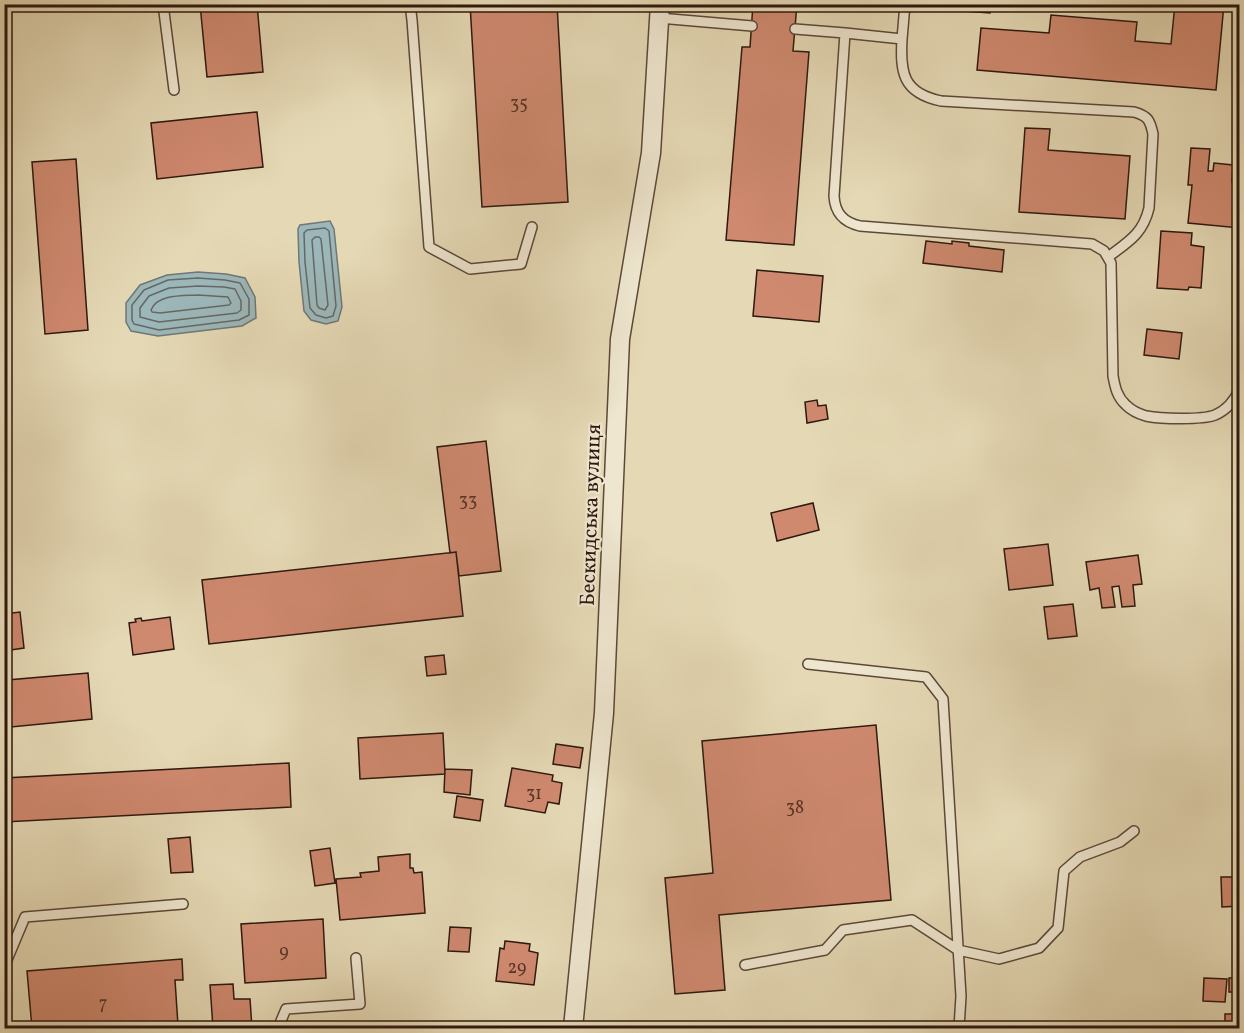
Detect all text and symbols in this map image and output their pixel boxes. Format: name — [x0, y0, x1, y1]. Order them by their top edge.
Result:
house number: 35 — [510, 92, 528, 117]
street label: Бескидська вулиця — [574, 423, 609, 607]
house number: 33 — [459, 489, 477, 514]
house number: 31 — [526, 782, 542, 807]
house number: 38 — [786, 796, 804, 821]
house number: 9 — [279, 940, 289, 965]
house number: 29 — [508, 956, 526, 981]
house number: 7 — [99, 992, 107, 1017]

